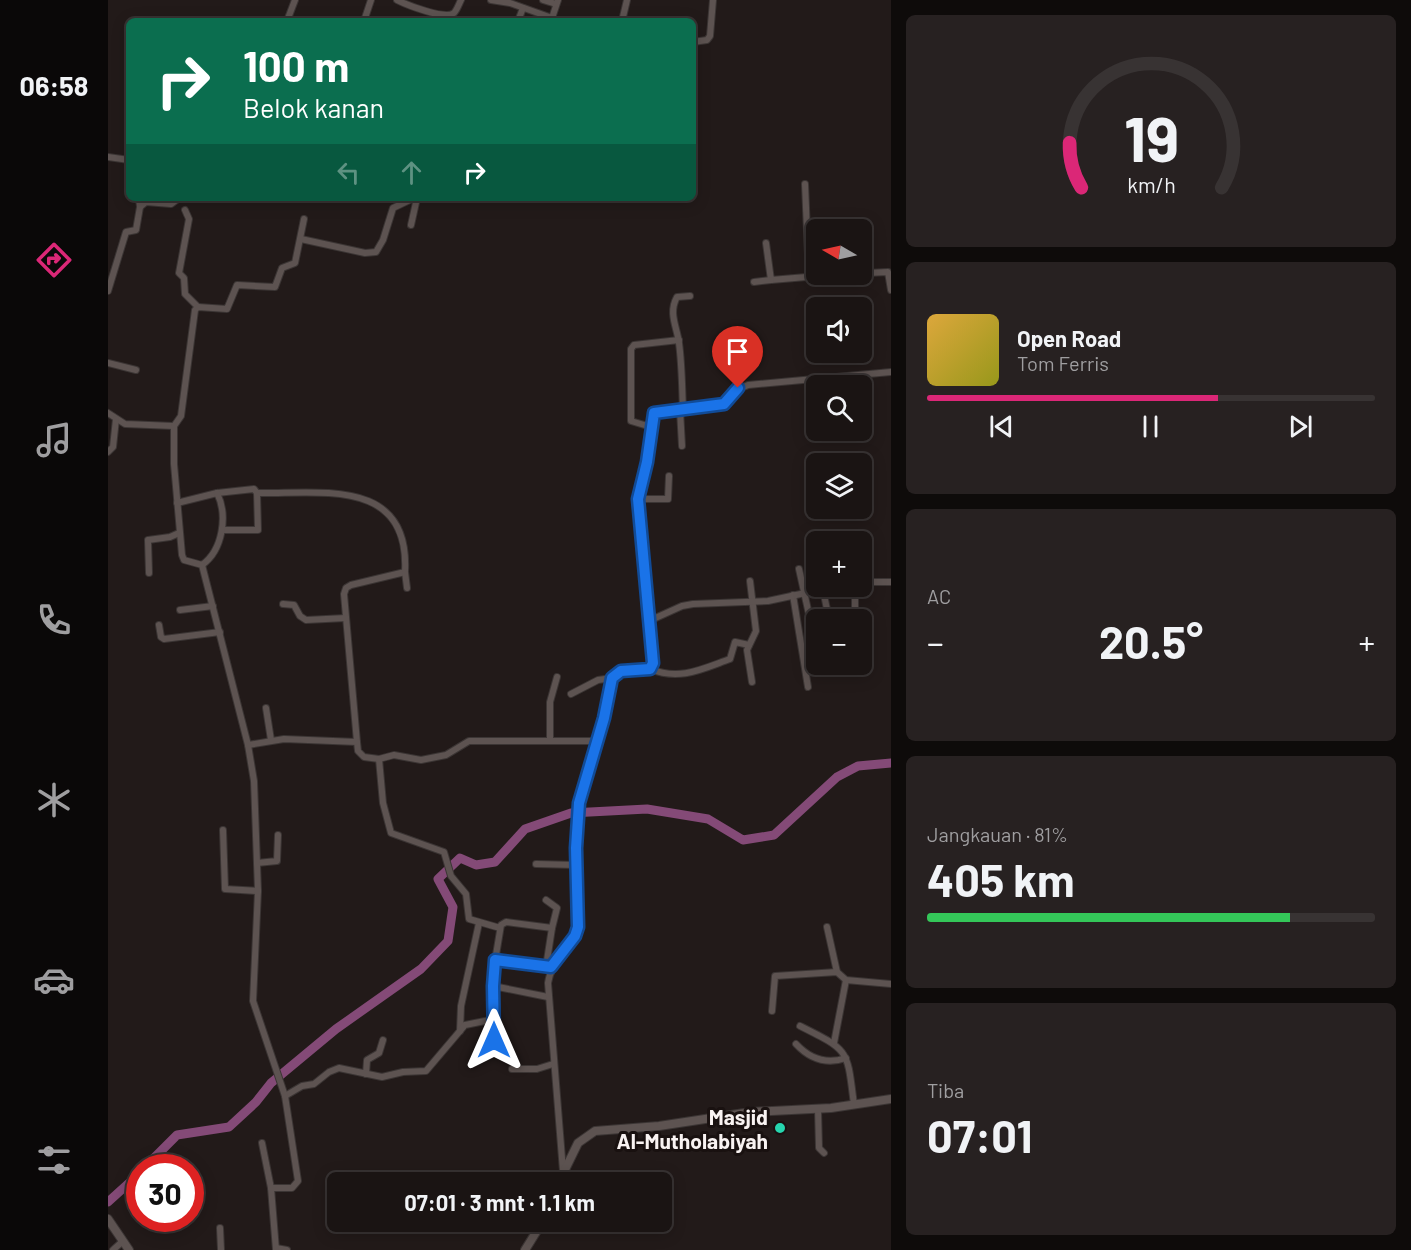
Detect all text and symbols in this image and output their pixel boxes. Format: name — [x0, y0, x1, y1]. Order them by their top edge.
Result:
text: 100 m — [243, 40, 349, 90]
icon: right — [144, 42, 222, 120]
text: 06:58 — [20, 69, 88, 101]
text: Belok kanan — [243, 91, 384, 123]
text: 19 — [1123, 100, 1179, 174]
icon: left — [332, 156, 365, 189]
icon: ahead — [395, 156, 428, 189]
icon: right — [458, 156, 491, 189]
text: km/h — [1127, 172, 1175, 197]
north arrow — [806, 219, 872, 285]
map controls — [806, 219, 872, 675]
icon: directions — [33, 239, 75, 281]
button: sound — [806, 297, 872, 363]
text: Open Road — [1017, 325, 1121, 351]
pin — [712, 326, 763, 388]
icon: arrive — [721, 335, 754, 368]
text: Tom Ferris — [1017, 351, 1109, 375]
button: search — [806, 375, 872, 441]
icon: previous — [985, 410, 1018, 443]
icon: pause — [1134, 410, 1167, 443]
icon: next — [1284, 410, 1317, 443]
icon: music — [33, 419, 75, 461]
button: layers — [806, 453, 872, 519]
button: + — [806, 531, 872, 597]
text: AC — [927, 584, 951, 608]
icon: phone — [33, 599, 75, 641]
button: − — [806, 609, 872, 675]
text: 20.5° — [1099, 614, 1203, 668]
text: − — [927, 622, 944, 662]
text: + — [1359, 622, 1375, 662]
icon: climate — [33, 779, 75, 821]
text: Jangkauan · 81% — [927, 822, 1068, 846]
text: 405 km — [927, 852, 1075, 906]
icon: car — [33, 959, 75, 1001]
position arrow — [462, 1008, 526, 1072]
text: Tiba — [927, 1078, 964, 1102]
place label: Masjid Al-Mutholabiyah — [617, 1104, 768, 1153]
text: 07:01 — [927, 1108, 1032, 1162]
marker: Masjid Al-Mutholabiyah — [773, 1121, 787, 1135]
icon: filters — [33, 1139, 75, 1181]
speed limit sign: 30 — [126, 1154, 204, 1232]
text: 07:01 · 3 mnt · 1.1 km — [404, 1189, 595, 1215]

